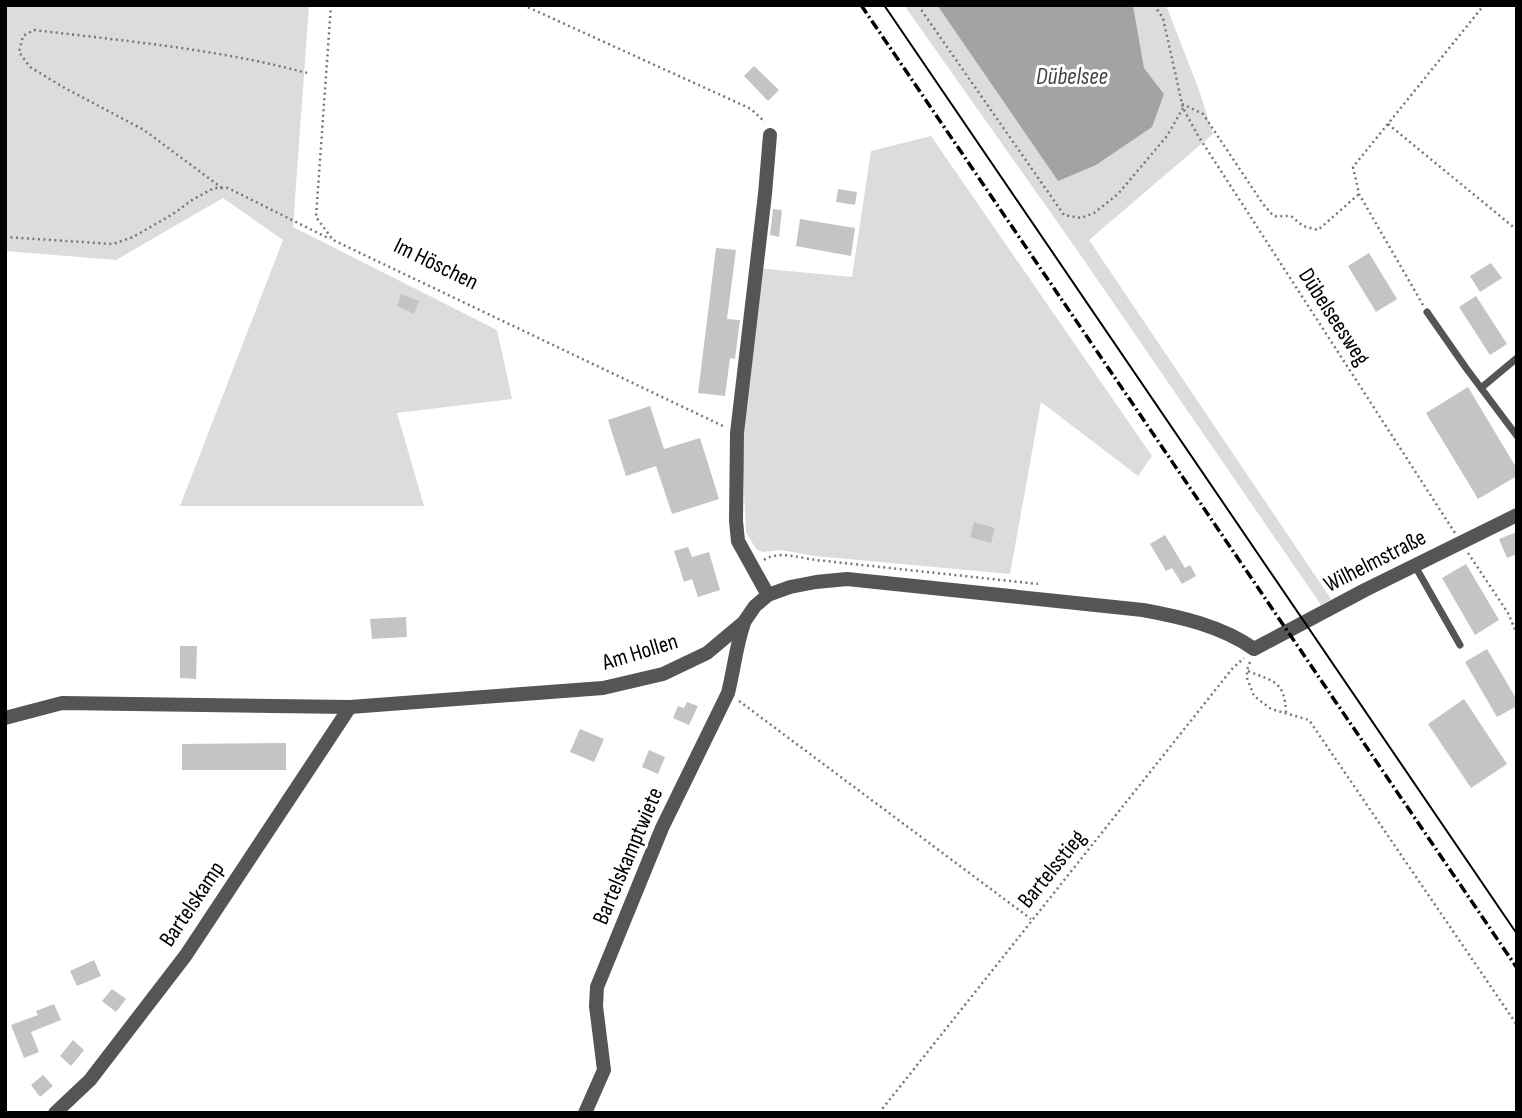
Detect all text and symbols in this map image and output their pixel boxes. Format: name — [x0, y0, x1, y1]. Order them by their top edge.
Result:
water label: Dübelsee — [1036, 62, 1108, 91]
street label: Im Höschen — [389, 232, 483, 296]
street label: Dübelseesweg — [1292, 263, 1376, 371]
street label: Wilhelmstraße — [1319, 523, 1431, 599]
street label: Am Hollen — [598, 627, 681, 677]
street label: Bartelskamptwiete — [587, 783, 669, 929]
street label: Bartelsstieg — [1012, 824, 1092, 914]
street label: Bartelskamp — [153, 856, 231, 952]

